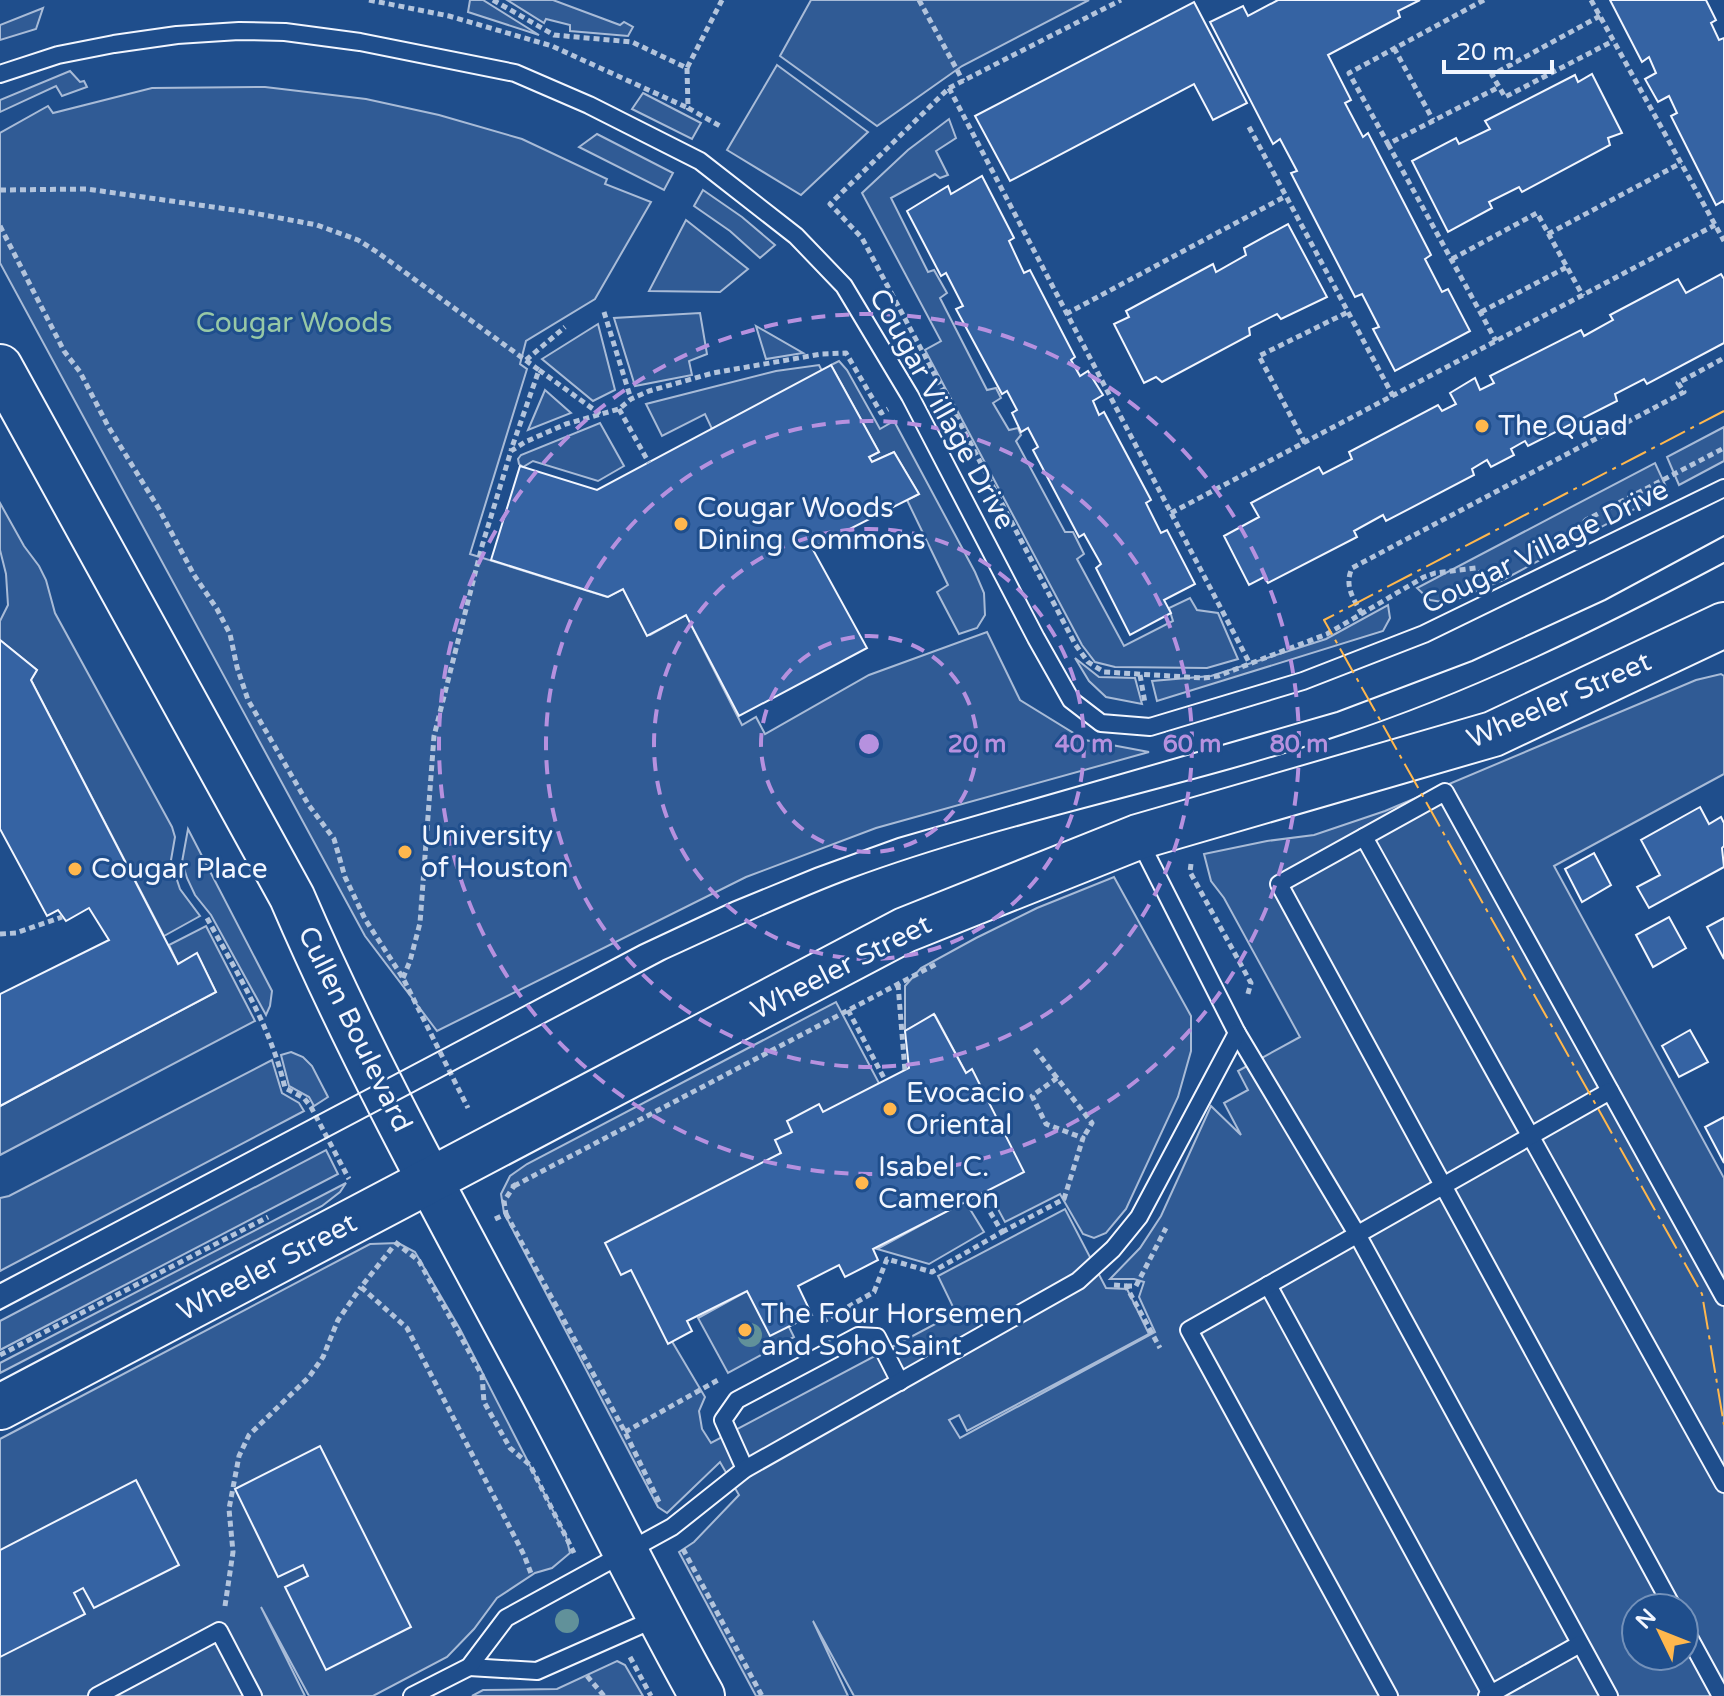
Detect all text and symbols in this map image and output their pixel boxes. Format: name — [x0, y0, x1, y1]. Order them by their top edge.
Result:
scale bar — [1444, 24, 1552, 74]
text: 20 m — [1456, 38, 1514, 67]
street label: Cougar Village Drive — [862, 283, 1022, 535]
park label: Cougar Woods — [196, 306, 392, 340]
place label: The Quad — [1498, 409, 1628, 443]
marker: The Quad — [1473, 417, 1491, 435]
street label: Cougar Village Drive — [1416, 473, 1674, 621]
place label: Cougar Woods Dining Commons — [697, 491, 926, 557]
marker: Cougar Woods Dining Commons — [672, 515, 690, 533]
street label: Wheeler Street — [1462, 644, 1657, 756]
centre of rings — [855, 730, 883, 758]
text: 20 m — [948, 730, 1006, 759]
text: 40 m — [1055, 730, 1113, 759]
text: 60 m — [1163, 730, 1221, 759]
text: 80 m — [1270, 730, 1328, 759]
place label: University of Houston — [421, 819, 569, 885]
marker: University of Houston — [396, 843, 414, 861]
place label: Cougar Place — [91, 852, 268, 886]
marker: Cougar Place — [66, 860, 84, 878]
street label: Wheeler Street — [745, 907, 937, 1027]
street label: Cullen Boulevard — [290, 921, 420, 1137]
place label: Evocacio Oriental — [906, 1076, 1025, 1142]
marker: Evocacio Oriental — [881, 1100, 899, 1118]
place label: Isabel C. Cameron — [878, 1150, 999, 1216]
marker: Isabel C. Cameron — [853, 1174, 871, 1192]
street label: Wheeler Street — [172, 1205, 363, 1328]
place label: The Four Horsemen and Soho Saint — [761, 1297, 1022, 1363]
marker: The Four Horsemen and Soho Saint — [736, 1321, 754, 1339]
north arrow — [1620, 1592, 1700, 1672]
text: N — [1631, 1604, 1662, 1634]

